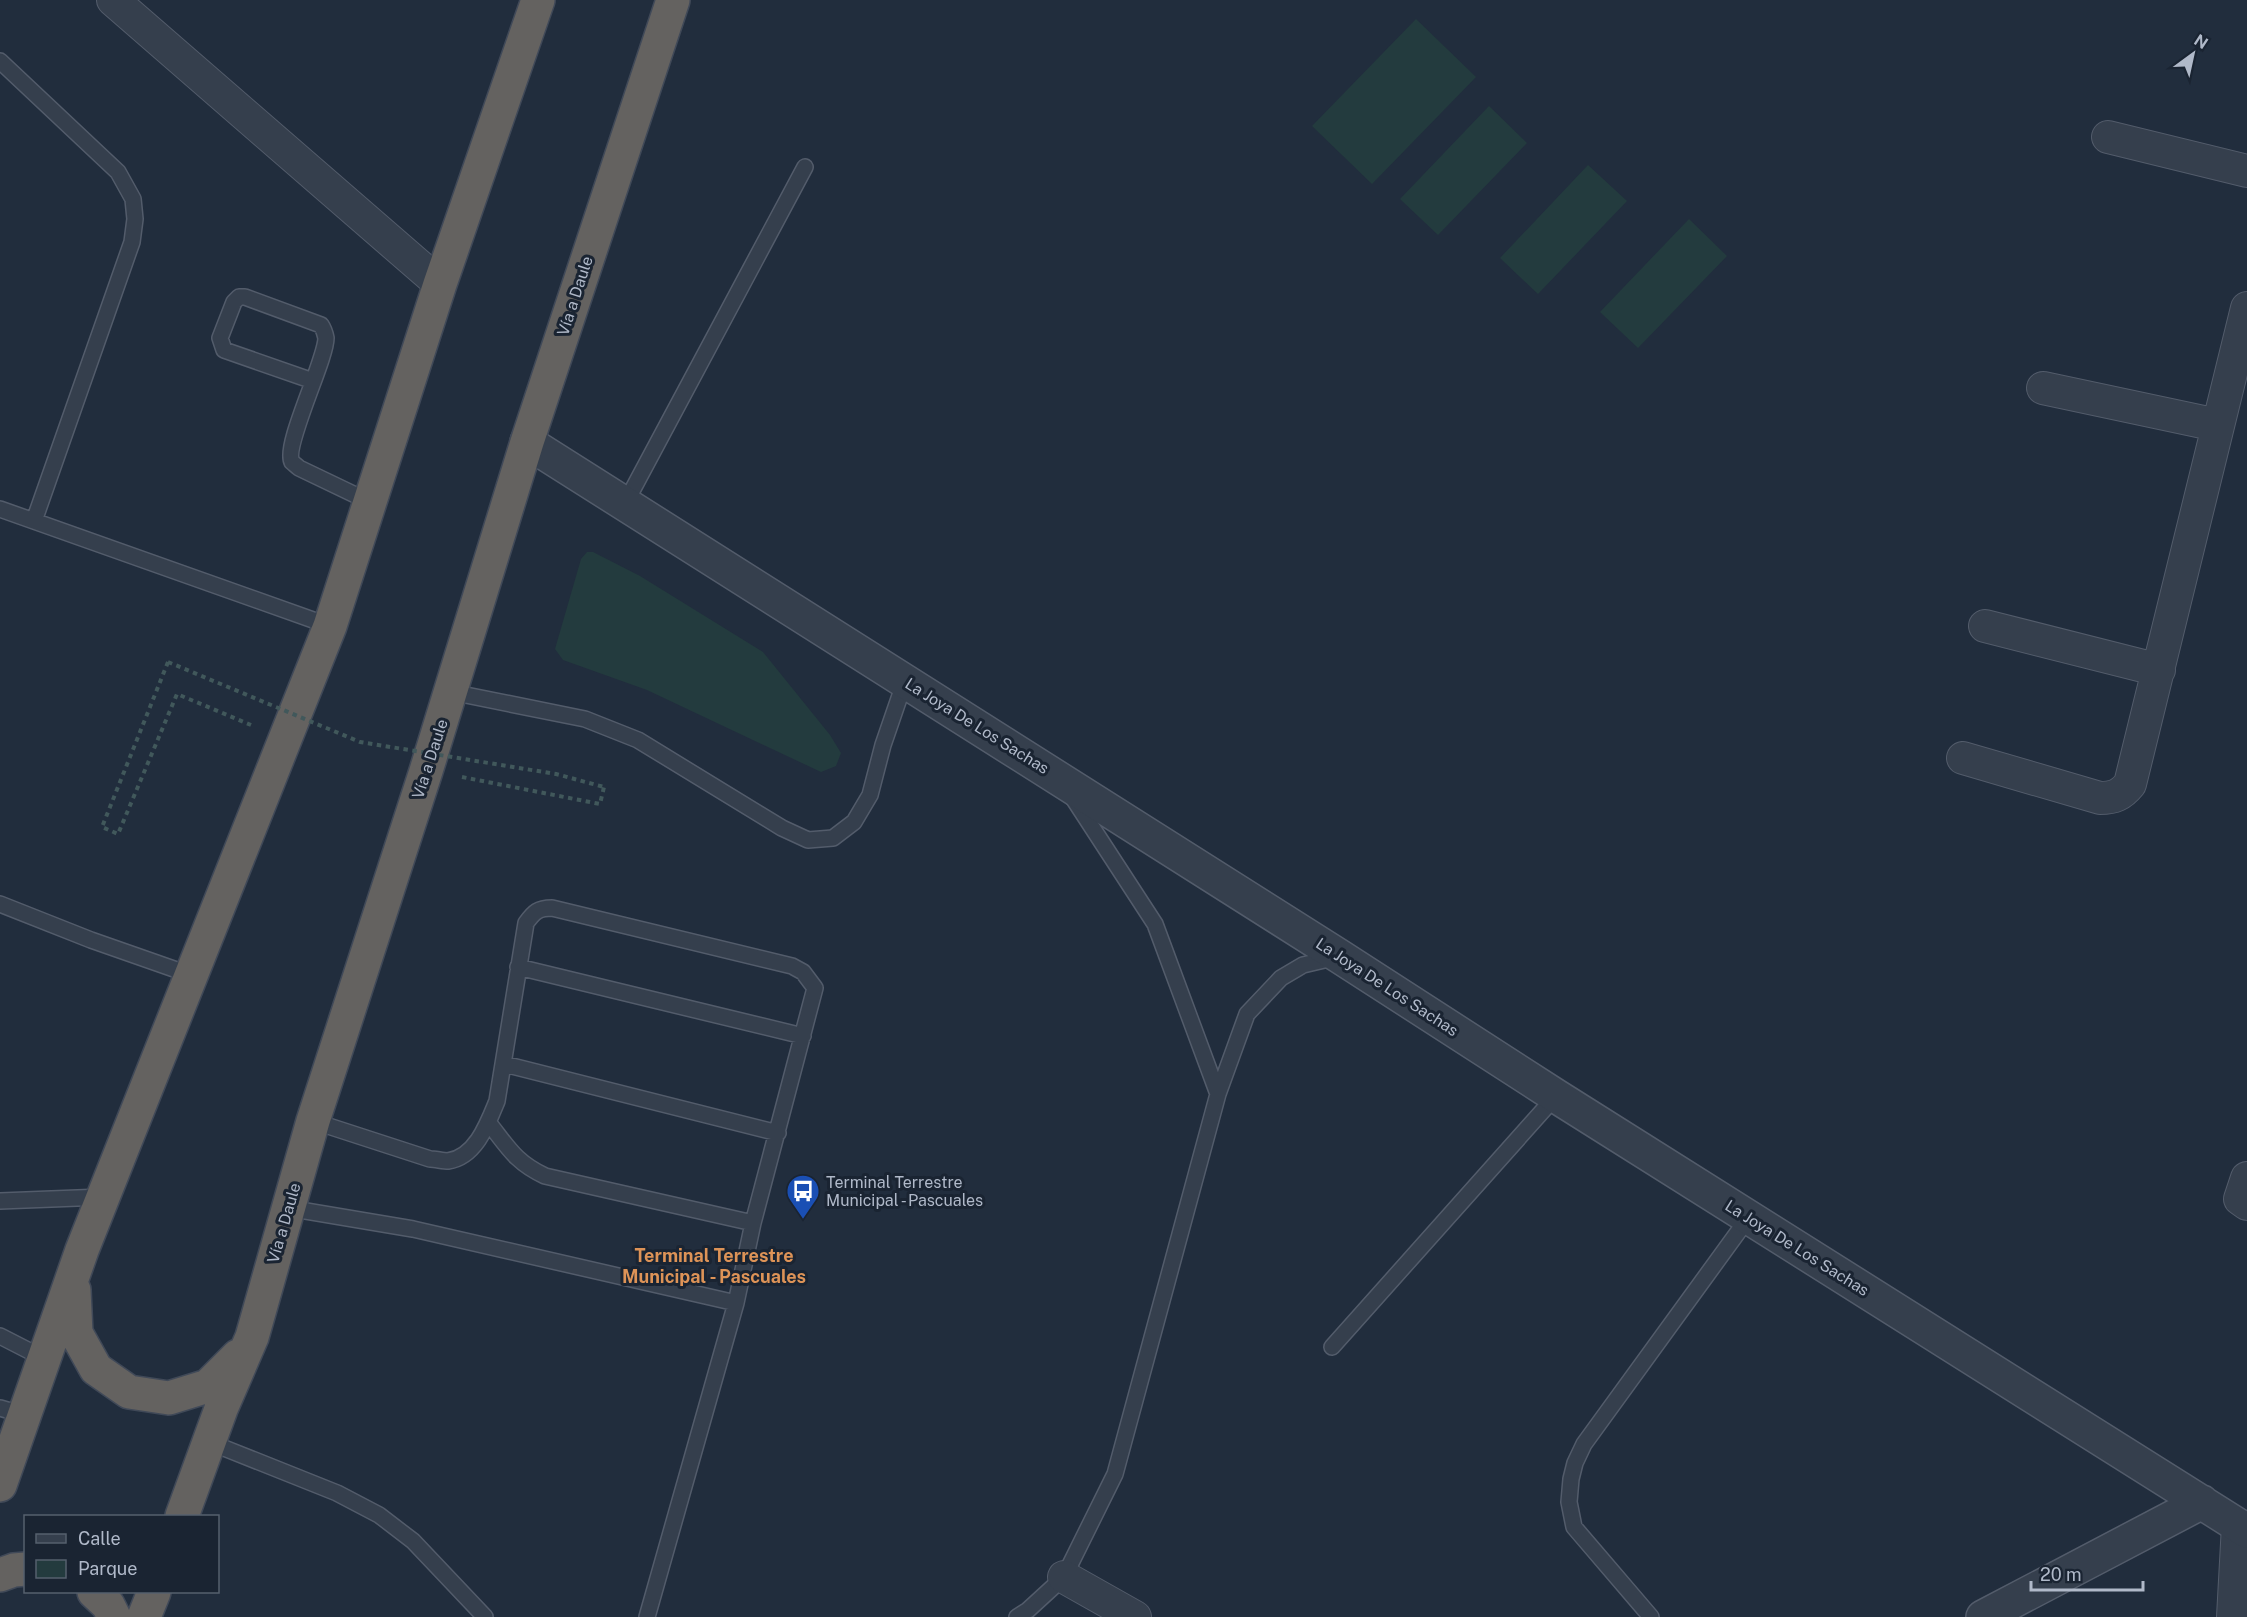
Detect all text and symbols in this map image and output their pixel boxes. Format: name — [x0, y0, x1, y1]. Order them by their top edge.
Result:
north arrow — [2163, 24, 2223, 84]
text: N — [2190, 30, 2211, 53]
street label: Vía a Daule — [553, 254, 597, 338]
street label: La Joya De Los Sachas — [902, 674, 1052, 778]
street label: Vía a Daule — [408, 717, 452, 801]
street label: La Joya De Los Sachas — [1312, 934, 1462, 1040]
bus stop icon: Terminal Terrestre Municipal - Pascuales — [785, 1173, 821, 1220]
place label: Terminal Terrestre Municipal - Pascuales — [826, 1173, 983, 1210]
street label: Vía a Daule — [263, 1181, 305, 1265]
street label: La Joya De Los Sachas — [1722, 1196, 1872, 1300]
district label: Terminal Terrestre Municipal - Pascuales — [622, 1245, 806, 1287]
legend — [24, 1515, 219, 1593]
text: Calle — [78, 1528, 121, 1549]
scale bar — [2031, 1554, 2144, 1592]
text: Parque — [78, 1558, 138, 1579]
text: 20 m — [2040, 1564, 2082, 1585]

